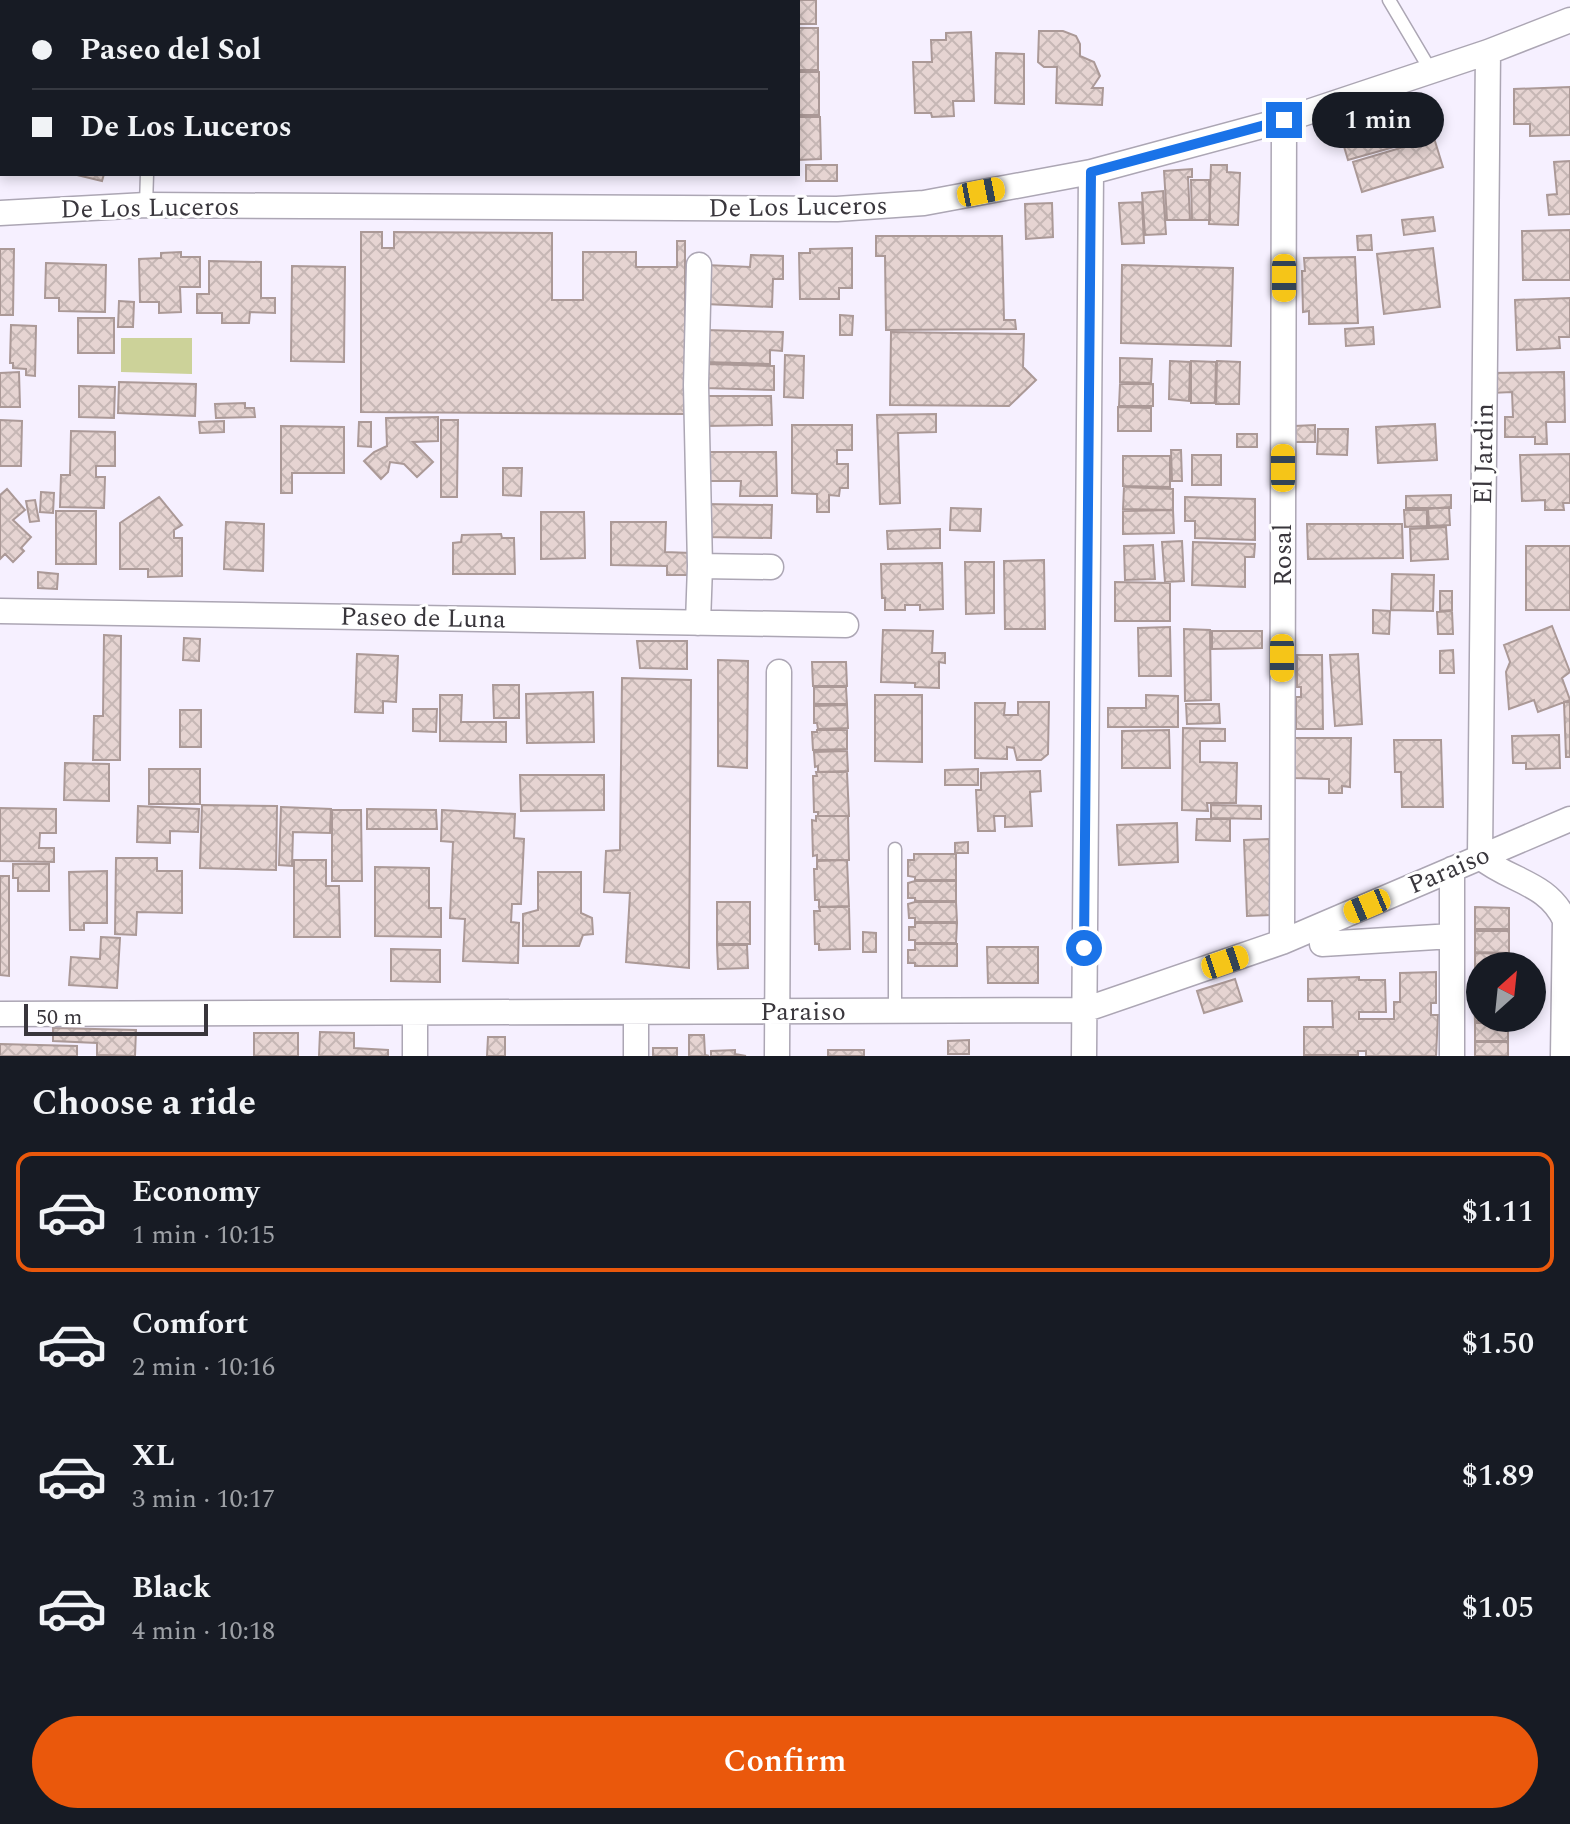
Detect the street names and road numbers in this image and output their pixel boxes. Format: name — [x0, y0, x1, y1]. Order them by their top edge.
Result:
street label: De Los Luceros — [708, 185, 888, 229]
street label: De Los Luceros — [60, 186, 240, 230]
street label: El Jardin — [1463, 403, 1505, 505]
street label: Rosal — [1263, 524, 1303, 586]
street label: Paseo de Luna — [340, 597, 506, 639]
street label: Paraiso — [1402, 835, 1496, 905]
street label: Paraiso — [760, 992, 846, 1032]

